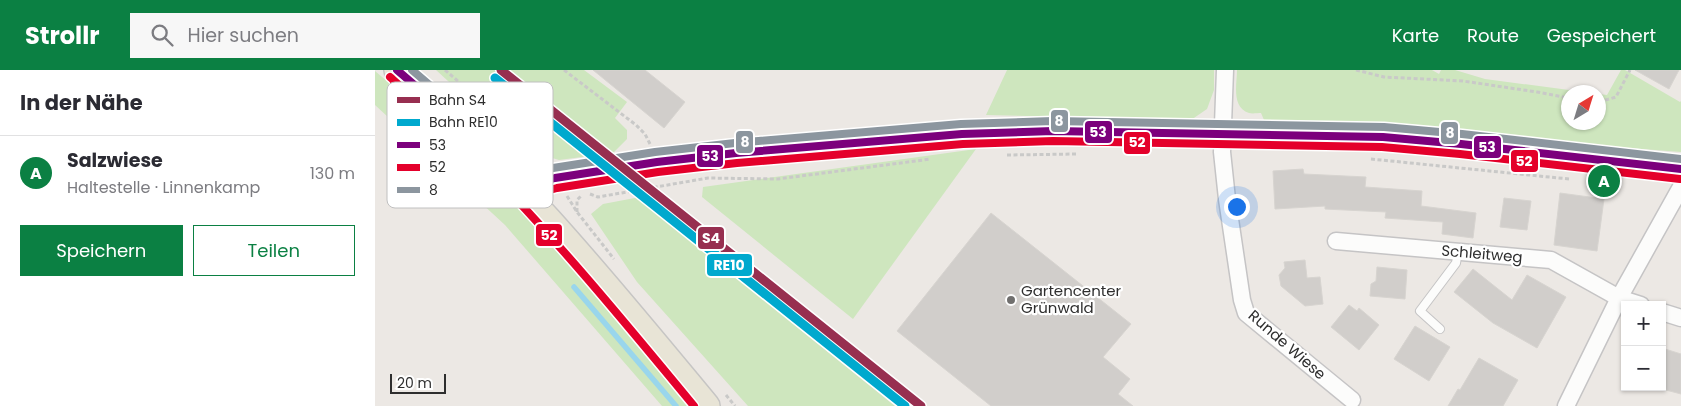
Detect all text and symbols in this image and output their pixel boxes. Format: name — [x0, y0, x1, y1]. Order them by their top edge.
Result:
search box — [130, 13, 480, 58]
text: Strollr — [25, 19, 100, 52]
icon: search — [148, 21, 176, 49]
text: Hier suchen — [188, 22, 299, 49]
text: Karte — [1392, 23, 1439, 48]
text: Route — [1467, 23, 1519, 48]
text: Gespeichert — [1547, 23, 1656, 48]
legend — [387, 82, 553, 208]
north arrow — [1561, 85, 1606, 130]
text: In der Nähe — [20, 88, 143, 117]
text: Bahn S4 — [429, 90, 486, 110]
line badge: 8 — [1050, 109, 1069, 133]
text: 8 — [1054, 111, 1064, 131]
text: Bahn RE10 — [429, 112, 498, 132]
line badge: 53 — [1084, 120, 1113, 144]
line badge: 8 — [1440, 121, 1459, 145]
text: 53 — [1089, 122, 1107, 142]
text: 8 — [1445, 123, 1455, 143]
line badge: 8 — [735, 130, 754, 154]
line badge: 52 — [1123, 131, 1151, 155]
text: 8 — [740, 132, 750, 152]
text: 52 — [1128, 132, 1146, 152]
text: 53 — [429, 135, 446, 155]
line badge: 53 — [1473, 135, 1502, 159]
text: 53 — [1478, 137, 1496, 157]
line badge: 53 — [696, 144, 724, 168]
text: 53 — [701, 146, 719, 166]
text: Salzwiese — [67, 147, 163, 174]
line badge: 52 — [1510, 149, 1539, 173]
text: 52 — [1515, 151, 1533, 171]
text: 52 — [429, 157, 446, 177]
text: A — [30, 162, 42, 185]
text: 130 m — [310, 162, 355, 185]
pin: A — [1588, 162, 1620, 200]
text: Haltestelle · Linnenkamp — [67, 176, 260, 199]
text: 8 — [429, 180, 438, 200]
your location — [1224, 194, 1250, 220]
line badge: 52 — [535, 223, 563, 247]
button: Speichern — [20, 225, 183, 276]
button: Teilen — [193, 225, 355, 276]
text: 52 — [540, 225, 558, 245]
line badge: S4 — [697, 226, 725, 250]
text: S4 — [702, 228, 720, 248]
street label: Schleitweg — [1441, 239, 1523, 268]
line badge: RE10 — [706, 253, 753, 277]
text: RE10 — [713, 255, 745, 275]
place label: Gartencenter Grünwald — [1021, 280, 1122, 318]
marker: Gartencenter Grünwald — [1005, 294, 1017, 306]
map controls — [1621, 301, 1666, 391]
button: + — [1621, 301, 1666, 346]
street label: Runde Wiese — [1244, 305, 1331, 384]
button: − — [1621, 346, 1666, 391]
scale bar — [390, 371, 446, 394]
text: 20 m — [397, 373, 432, 393]

